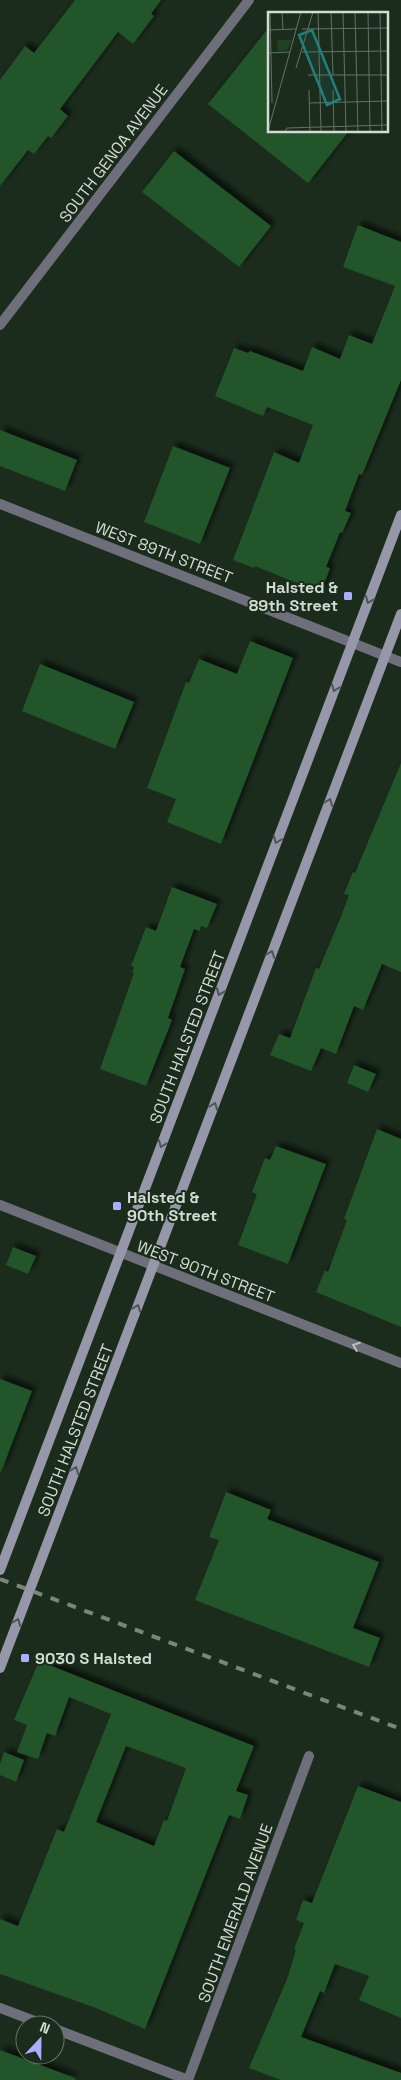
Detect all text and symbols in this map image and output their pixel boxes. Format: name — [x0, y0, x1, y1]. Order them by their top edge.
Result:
inset map — [268, 12, 388, 132]
street label: SOUTH GENOA AVENUE — [54, 80, 172, 227]
street label: WEST 89TH STREET — [92, 517, 235, 588]
place label: Halsted & 89th Street — [249, 577, 339, 616]
marker: Halsted & 89th Street — [342, 590, 354, 602]
one-way arrow — [365, 596, 375, 604]
one-way arrow — [331, 684, 341, 692]
one-way arrow — [323, 798, 333, 807]
one-way arrow — [273, 835, 284, 844]
street label: SOUTH HALSTED STREET — [145, 948, 230, 1126]
one-way arrow — [265, 950, 276, 959]
one-way arrow — [216, 987, 226, 996]
one-way arrow — [208, 1102, 218, 1111]
one-way arrow — [158, 1139, 168, 1148]
place label: Halsted & 90th Street — [127, 1187, 217, 1226]
marker: Halsted & 90th Street — [111, 1200, 123, 1212]
street label: WEST 90TH STREET — [134, 1236, 278, 1307]
one-way arrow — [131, 1304, 141, 1313]
street label: SOUTH HALSTED STREET — [33, 1341, 118, 1519]
one-way arrow — [352, 1342, 360, 1352]
one-way arrow — [70, 1467, 80, 1475]
one-way arrow — [11, 1618, 21, 1627]
place label: 9030 S Halsted — [35, 1648, 152, 1669]
marker: 9030 S Halsted — [19, 1652, 31, 1664]
street label: SOUTH EMERALD AVENUE — [193, 1821, 278, 2006]
north arrow — [15, 2015, 65, 2065]
text: N — [37, 2018, 53, 2038]

